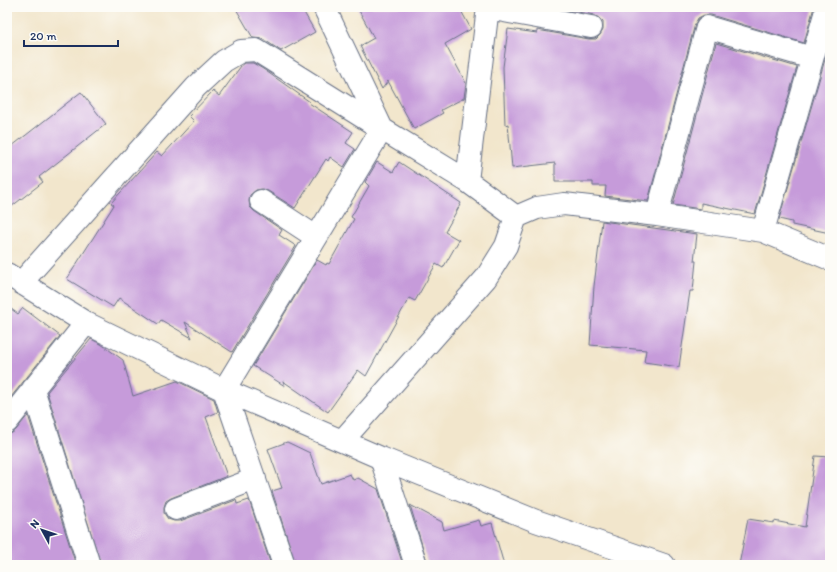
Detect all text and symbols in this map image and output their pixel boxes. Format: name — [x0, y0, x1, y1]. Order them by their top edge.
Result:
scale bar — [24, 22, 118, 48]
text: 20 m — [30, 29, 57, 43]
north arrow — [22, 510, 62, 550]
text: N — [27, 517, 42, 531]

